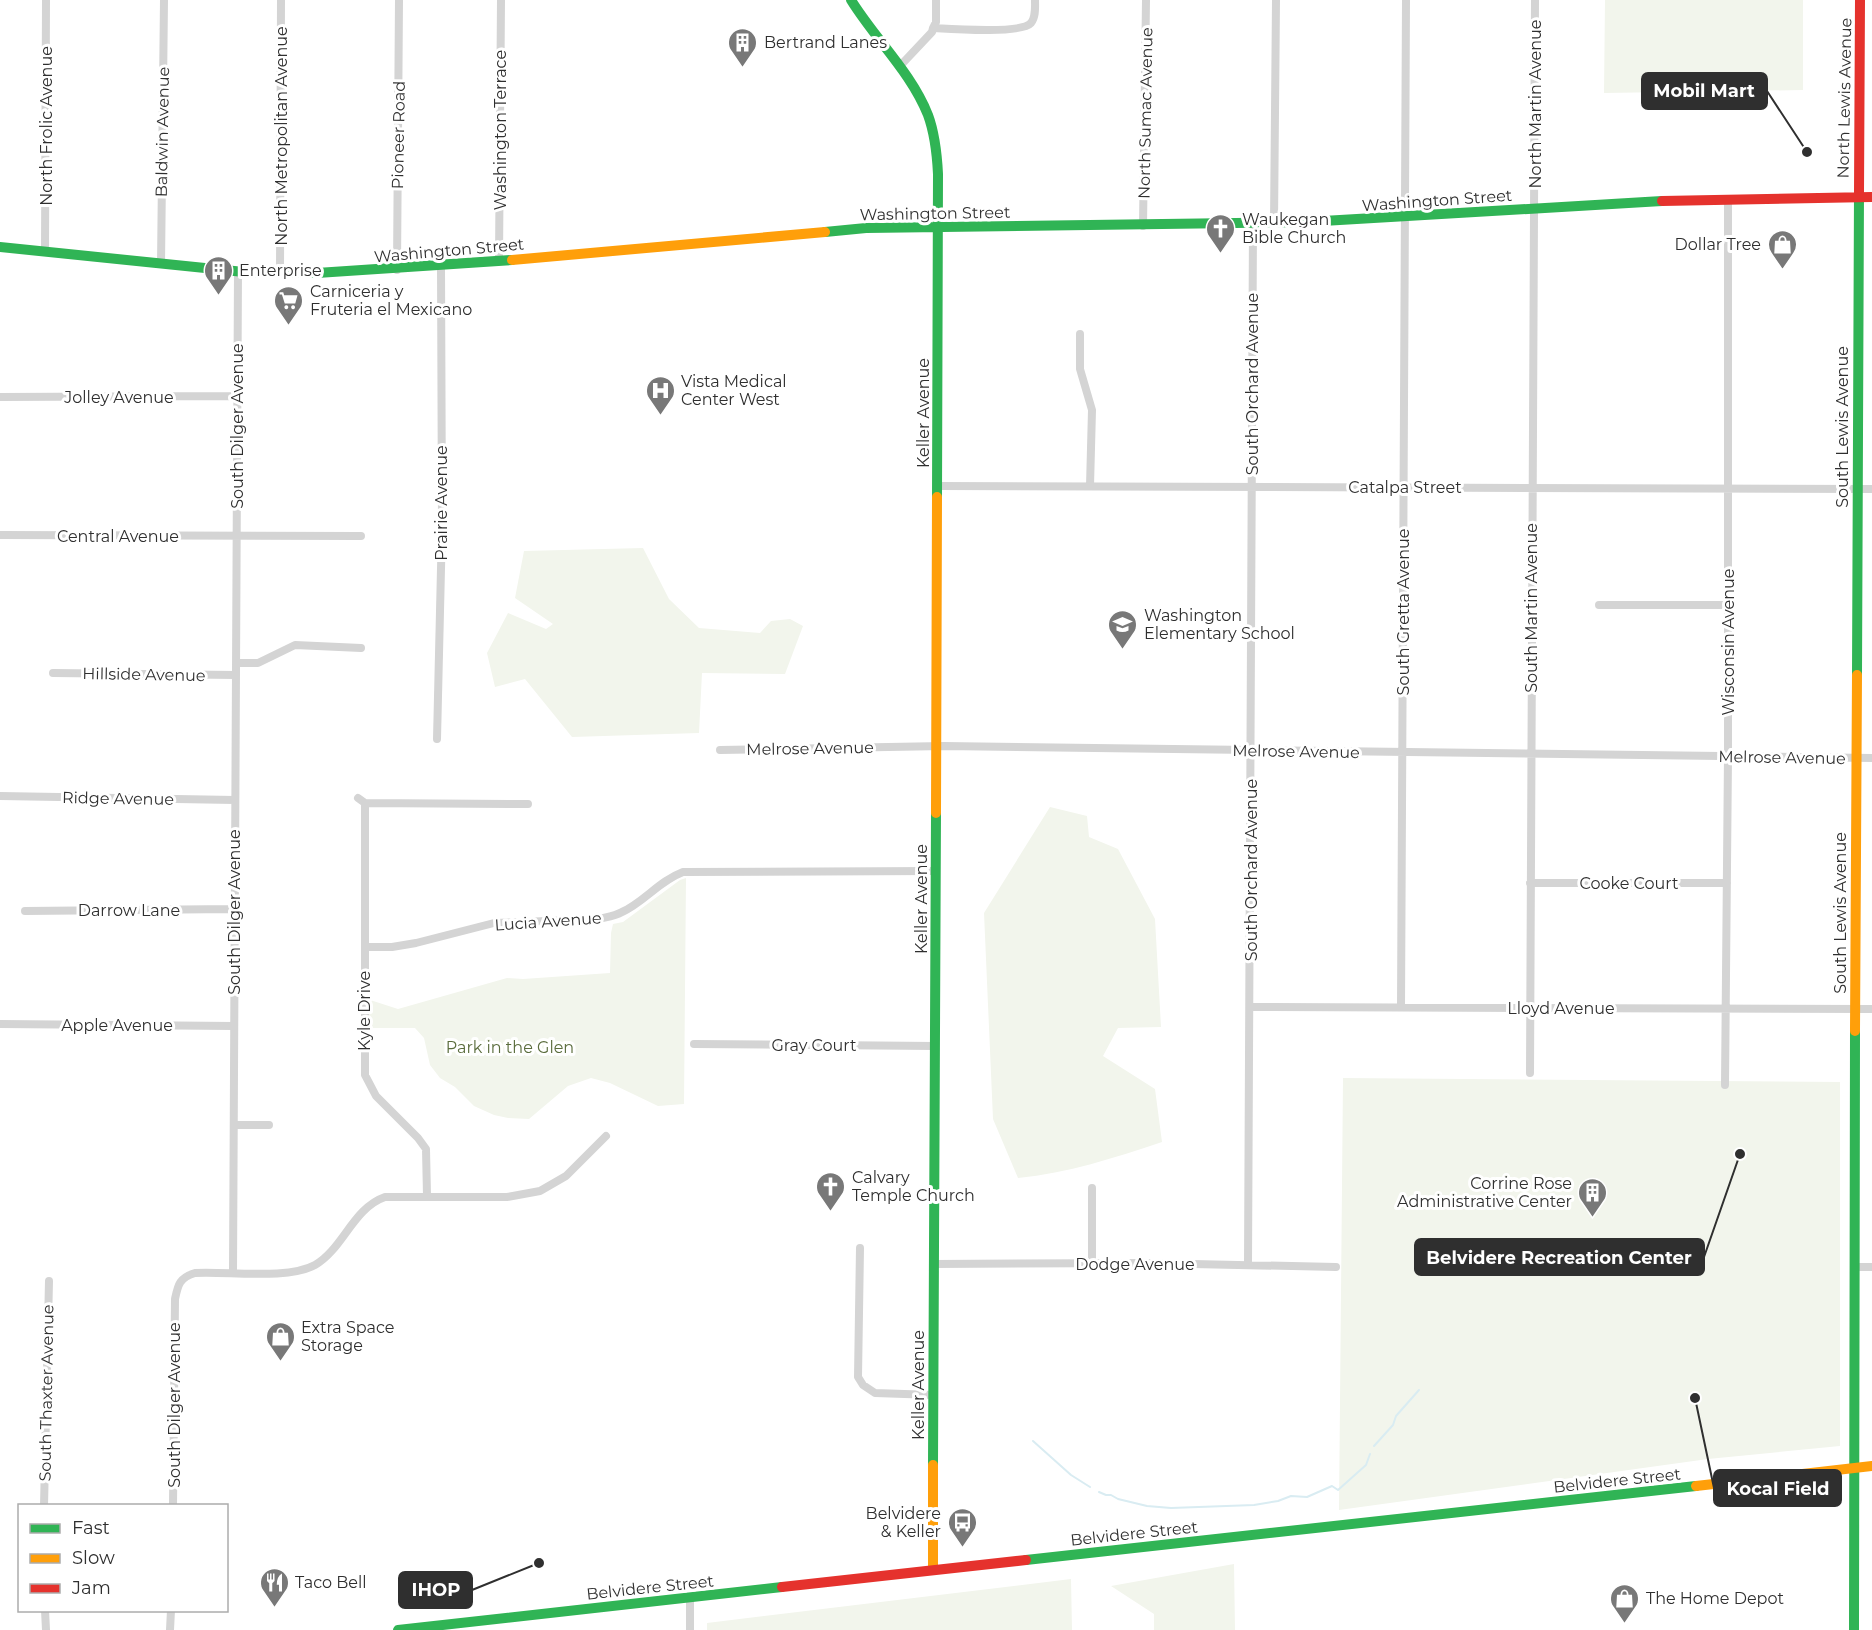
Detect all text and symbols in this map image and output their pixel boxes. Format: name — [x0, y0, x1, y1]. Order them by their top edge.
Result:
street label: North Lewis Avenue — [1834, 17, 1855, 179]
street label: North Martin Avenue — [1526, 20, 1545, 188]
street label: North Metropolitan Avenue — [272, 26, 291, 246]
building icon: Bertrand Lanes — [727, 26, 759, 68]
street label: North Sumac Avenue — [1135, 27, 1156, 199]
place label: Bertrand Lanes — [764, 33, 887, 52]
street label: North Frolic Avenue — [37, 46, 56, 206]
street label: Washington Terrace — [491, 50, 510, 210]
street label: Baldwin Avenue — [152, 67, 173, 197]
callout: Mobil Mart — [1642, 73, 1767, 109]
text: Mobil Mart — [1653, 80, 1755, 102]
street label: Pioneer Road — [388, 81, 409, 189]
street label: Washington Street — [1361, 186, 1513, 215]
street label: Washington Street — [860, 203, 1011, 224]
place label: Waukegan Bible Church — [1242, 210, 1346, 247]
church icon: Waukegan Bible Church — [1205, 212, 1237, 254]
shop icon: Dollar Tree — [1766, 228, 1798, 270]
street label: Washington Street — [373, 234, 525, 267]
place label: Dollar Tree — [1675, 235, 1761, 254]
building icon: Enterprise — [202, 254, 234, 296]
place label: Enterprise — [239, 261, 322, 280]
place label: Carniceria y Fruteria el Mexicano — [310, 282, 472, 319]
supermarket icon: Carniceria y Fruteria el Mexicano — [273, 284, 305, 326]
street label: South Orchard Avenue — [1243, 293, 1262, 475]
street label: South Dilger Avenue — [228, 343, 247, 509]
street label: South Lewis Avenue — [1833, 346, 1852, 508]
street label: Keller Avenue — [914, 358, 933, 468]
place label: Vista Medical Center West — [681, 372, 787, 409]
hospital icon: Vista Medical Center West — [644, 374, 676, 416]
street label: Jolley Avenue — [63, 388, 174, 407]
street label: Prairie Avenue — [432, 445, 451, 561]
street label: Catalpa Street — [1348, 478, 1462, 497]
street label: South Martin Avenue — [1522, 523, 1541, 693]
street label: Central Avenue — [57, 527, 179, 546]
street label: South Gretta Avenue — [1394, 529, 1413, 695]
street label: Wisconsin Avenue — [1719, 569, 1738, 715]
place label: Washington Elementary School — [1144, 606, 1295, 643]
school or university icon: Washington Elementary School — [1107, 608, 1139, 650]
street label: Hillside Avenue — [82, 664, 206, 685]
street label: Melrose Avenue — [746, 738, 874, 759]
street label: Melrose Avenue — [1232, 741, 1360, 762]
street label: Melrose Avenue — [1718, 747, 1846, 768]
street label: South Orchard Avenue — [1242, 779, 1261, 961]
street label: Ridge Avenue — [62, 788, 174, 809]
street label: South Dilger Avenue — [225, 829, 244, 995]
street label: South Lewis Avenue — [1831, 832, 1850, 994]
street label: Keller Avenue — [912, 844, 931, 954]
street label: Cooke Court — [1579, 874, 1679, 893]
street label: Darrow Lane — [78, 901, 180, 920]
street label: Lucia Avenue — [494, 908, 602, 935]
street label: Kyle Drive — [355, 971, 374, 1051]
street label: Lloyd Avenue — [1507, 999, 1615, 1018]
street label: Apple Avenue — [61, 1016, 173, 1035]
street label: Gray Court — [771, 1036, 857, 1055]
park label: Park in the Glen — [446, 1038, 574, 1057]
place label: Calvary Temple Church — [852, 1168, 975, 1205]
church icon: Calvary Temple Church — [815, 1170, 847, 1212]
place label: Corrine Rose Administrative Center — [1397, 1174, 1572, 1211]
building icon: Corrine Rose Administrative Center — [1577, 1176, 1609, 1218]
callout: Belvidere Recreation Center — [1415, 1239, 1704, 1275]
text: Belvidere Recreation Center — [1426, 1247, 1692, 1269]
street label: Dodge Avenue — [1075, 1255, 1195, 1274]
street label: South Thaxter Avenue — [35, 1304, 58, 1482]
place label: Extra Space Storage — [301, 1318, 395, 1355]
shop icon: Extra Space Storage — [264, 1320, 296, 1362]
street label: South Dilger Avenue — [165, 1322, 184, 1488]
street label: Keller Avenue — [909, 1330, 928, 1440]
street label: Belvidere Street — [1552, 1464, 1682, 1497]
callout: Kocal Field — [1714, 1470, 1841, 1506]
text: Kocal Field — [1726, 1478, 1830, 1500]
legend — [18, 1504, 228, 1612]
place label: Belvidere & Keller — [866, 1504, 941, 1541]
bus stop icon: Belvidere & Keller — [946, 1506, 978, 1548]
text: Fast — [72, 1517, 110, 1539]
street label: Belvidere Street — [1069, 1517, 1199, 1550]
text: Slow — [72, 1547, 115, 1569]
restaurant icon: Taco Bell — [258, 1566, 290, 1608]
street label: Belvidere Street — [585, 1571, 715, 1604]
callout: IHOP — [399, 1572, 472, 1608]
place label: Taco Bell — [295, 1573, 367, 1592]
text: Jam — [71, 1577, 111, 1599]
text: IHOP — [412, 1579, 460, 1601]
shop icon: The Home Depot — [1609, 1582, 1641, 1624]
place label: The Home Depot — [1646, 1589, 1784, 1608]

